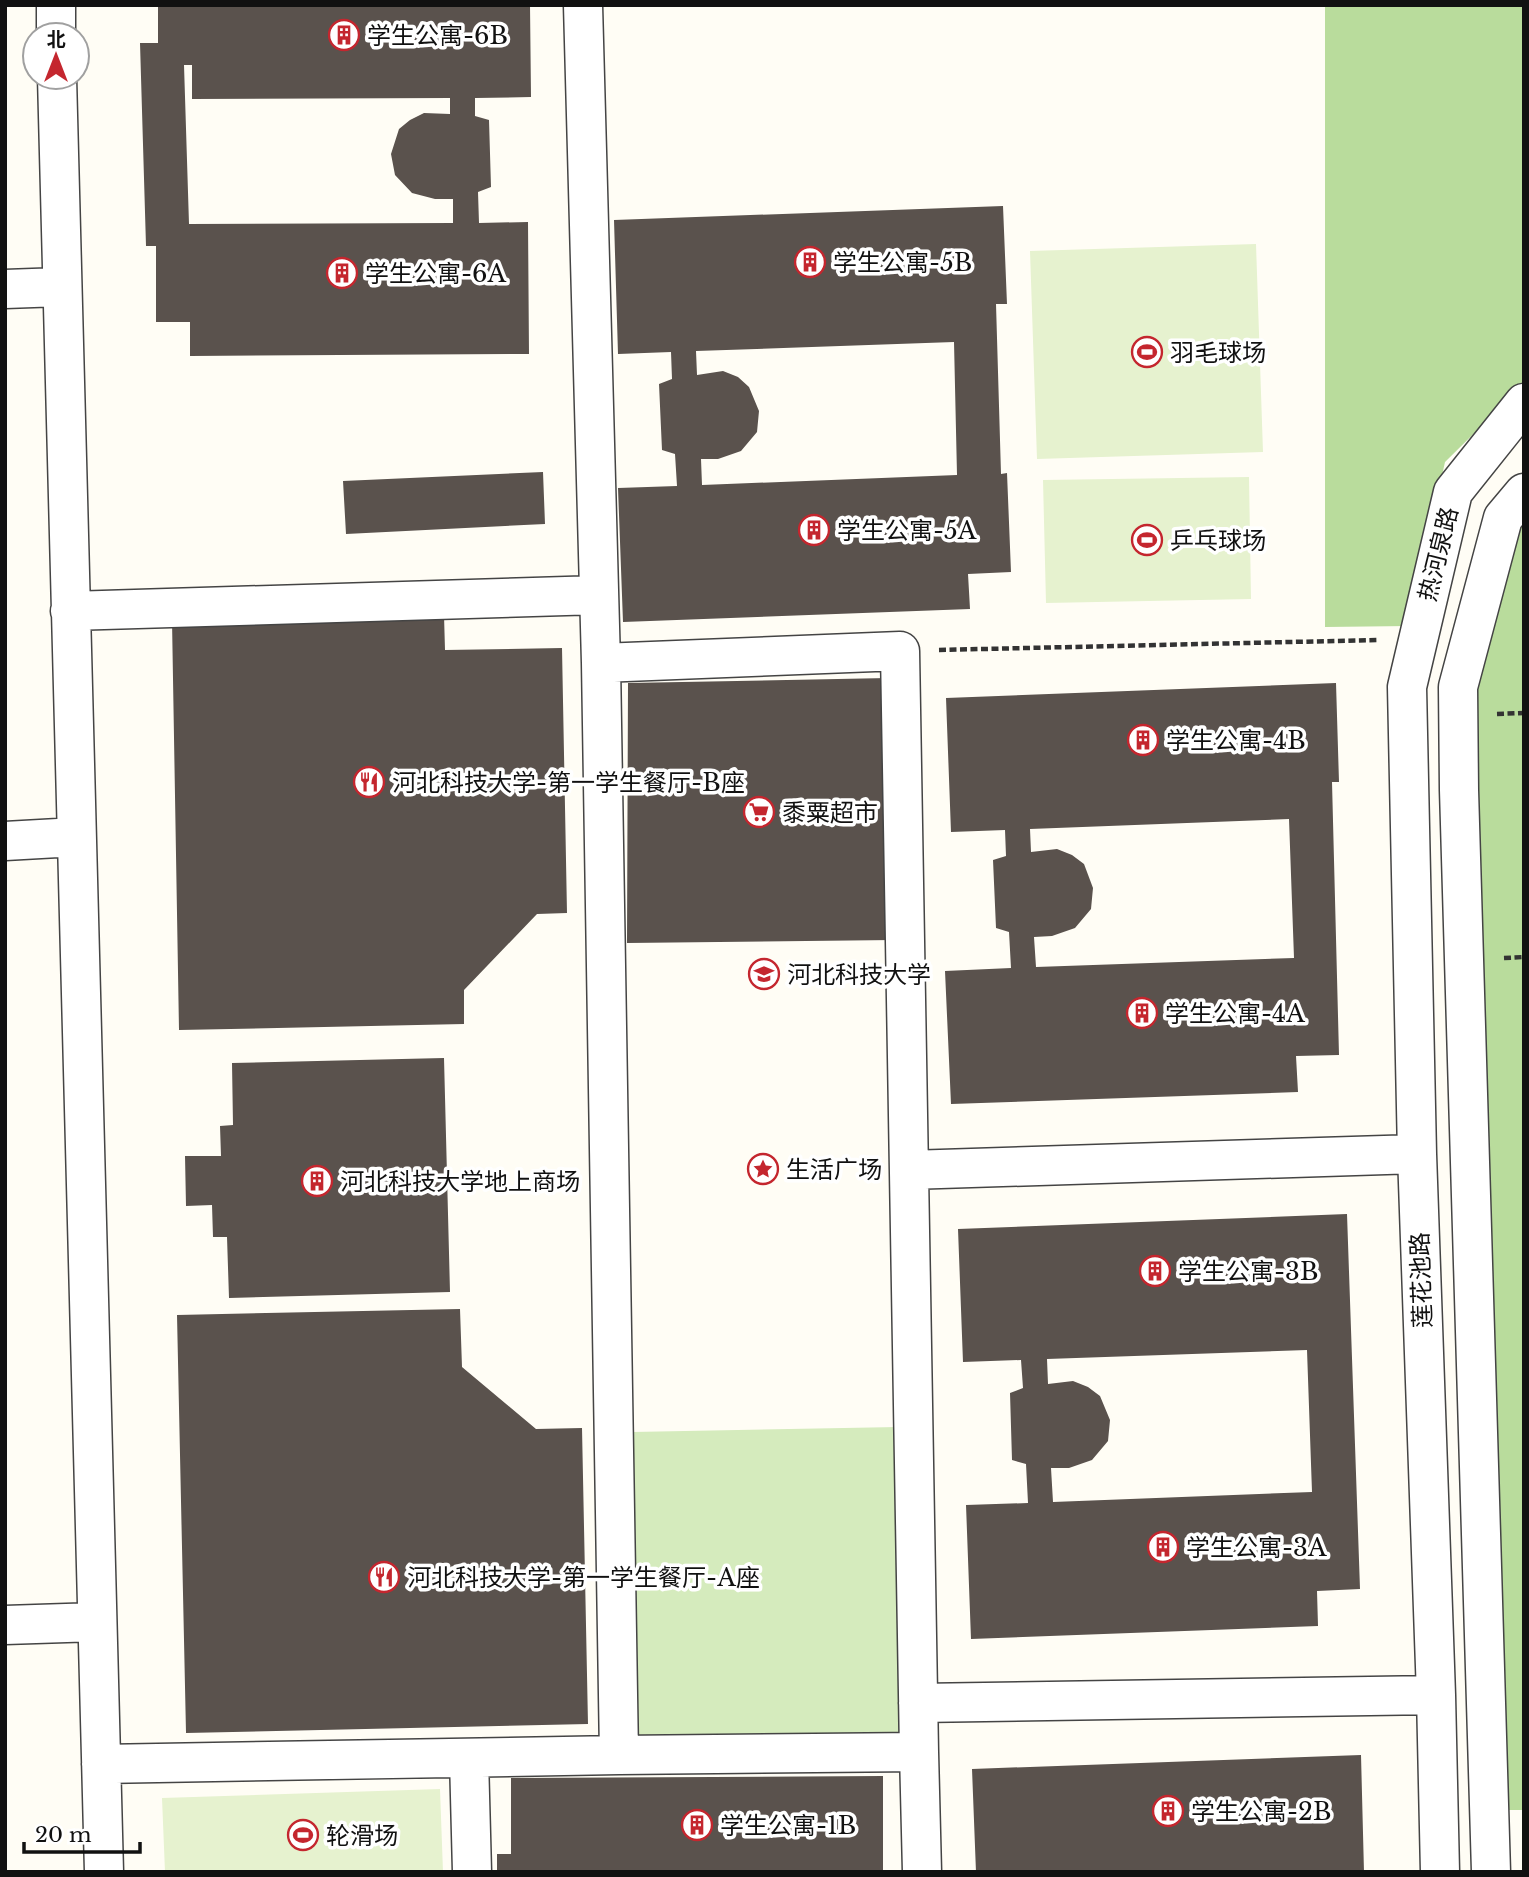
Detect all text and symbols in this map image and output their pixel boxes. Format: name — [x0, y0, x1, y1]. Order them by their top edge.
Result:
building icon: 学生公寓-6B — [327, 18, 361, 52]
north arrow — [21, 21, 91, 91]
place label: 学生公寓-6B — [367, 21, 508, 50]
text: 北 — [46, 28, 66, 51]
building icon: 学生公寓-5B — [793, 245, 827, 279]
place label: 学生公寓-5B — [833, 248, 972, 277]
building icon: 学生公寓-6A — [325, 256, 359, 290]
place label: 学生公寓-6A — [365, 259, 507, 288]
sports icon: 羽毛球场 — [1130, 335, 1164, 369]
place label: 羽毛球场 — [1170, 338, 1266, 367]
street label: 热河泉路 — [1412, 504, 1464, 604]
building icon: 学生公寓-5A — [797, 513, 831, 547]
place label: 学生公寓-5A — [837, 516, 977, 545]
sports icon: 乒乓球场 — [1130, 523, 1164, 557]
place label: 乒乓球场 — [1170, 526, 1266, 555]
building icon: 学生公寓-4B — [1126, 723, 1160, 757]
place label: 学生公寓-4B — [1166, 726, 1306, 755]
restaurant icon: 河北科技大学-第一学生餐厅-B座 — [352, 765, 386, 799]
place label: 河北科技大学-第一学生餐厅-B座 — [392, 768, 745, 797]
supermarket icon: 黍粟超市 — [742, 795, 776, 829]
place label: 黍粟超市 — [782, 798, 878, 827]
school or university icon: 河北科技大学 — [747, 957, 781, 991]
place label: 河北科技大学 — [787, 960, 931, 989]
building icon: 学生公寓-4A — [1125, 996, 1159, 1030]
place label: 学生公寓-4A — [1165, 999, 1305, 1028]
place icon: 生活广场 — [746, 1152, 780, 1186]
place label: 生活广场 — [786, 1155, 882, 1184]
building icon: 河北科技大学地上商场 — [300, 1164, 334, 1198]
place label: 河北科技大学地上商场 — [340, 1167, 580, 1196]
street label: 莲花池路 — [1405, 1232, 1437, 1328]
building icon: 学生公寓-3B — [1138, 1254, 1172, 1288]
place label: 学生公寓-3B — [1178, 1257, 1318, 1286]
building icon: 学生公寓-3A — [1146, 1530, 1180, 1564]
place label: 学生公寓-3A — [1186, 1533, 1327, 1562]
restaurant icon: 河北科技大学-第一学生餐厅-A座 — [367, 1560, 401, 1594]
place label: 河北科技大学-第一学生餐厅-A座 — [407, 1563, 760, 1592]
building icon: 学生公寓-2B — [1151, 1794, 1185, 1828]
place label: 学生公寓-2B — [1191, 1797, 1331, 1826]
building icon: 学生公寓-1B — [680, 1808, 714, 1842]
scale bar — [24, 1811, 140, 1855]
place label: 学生公寓-1B — [720, 1811, 856, 1840]
sports icon: 轮滑场 — [286, 1818, 320, 1852]
place label: 轮滑场 — [326, 1821, 398, 1850]
text: 20 m — [35, 1822, 92, 1848]

